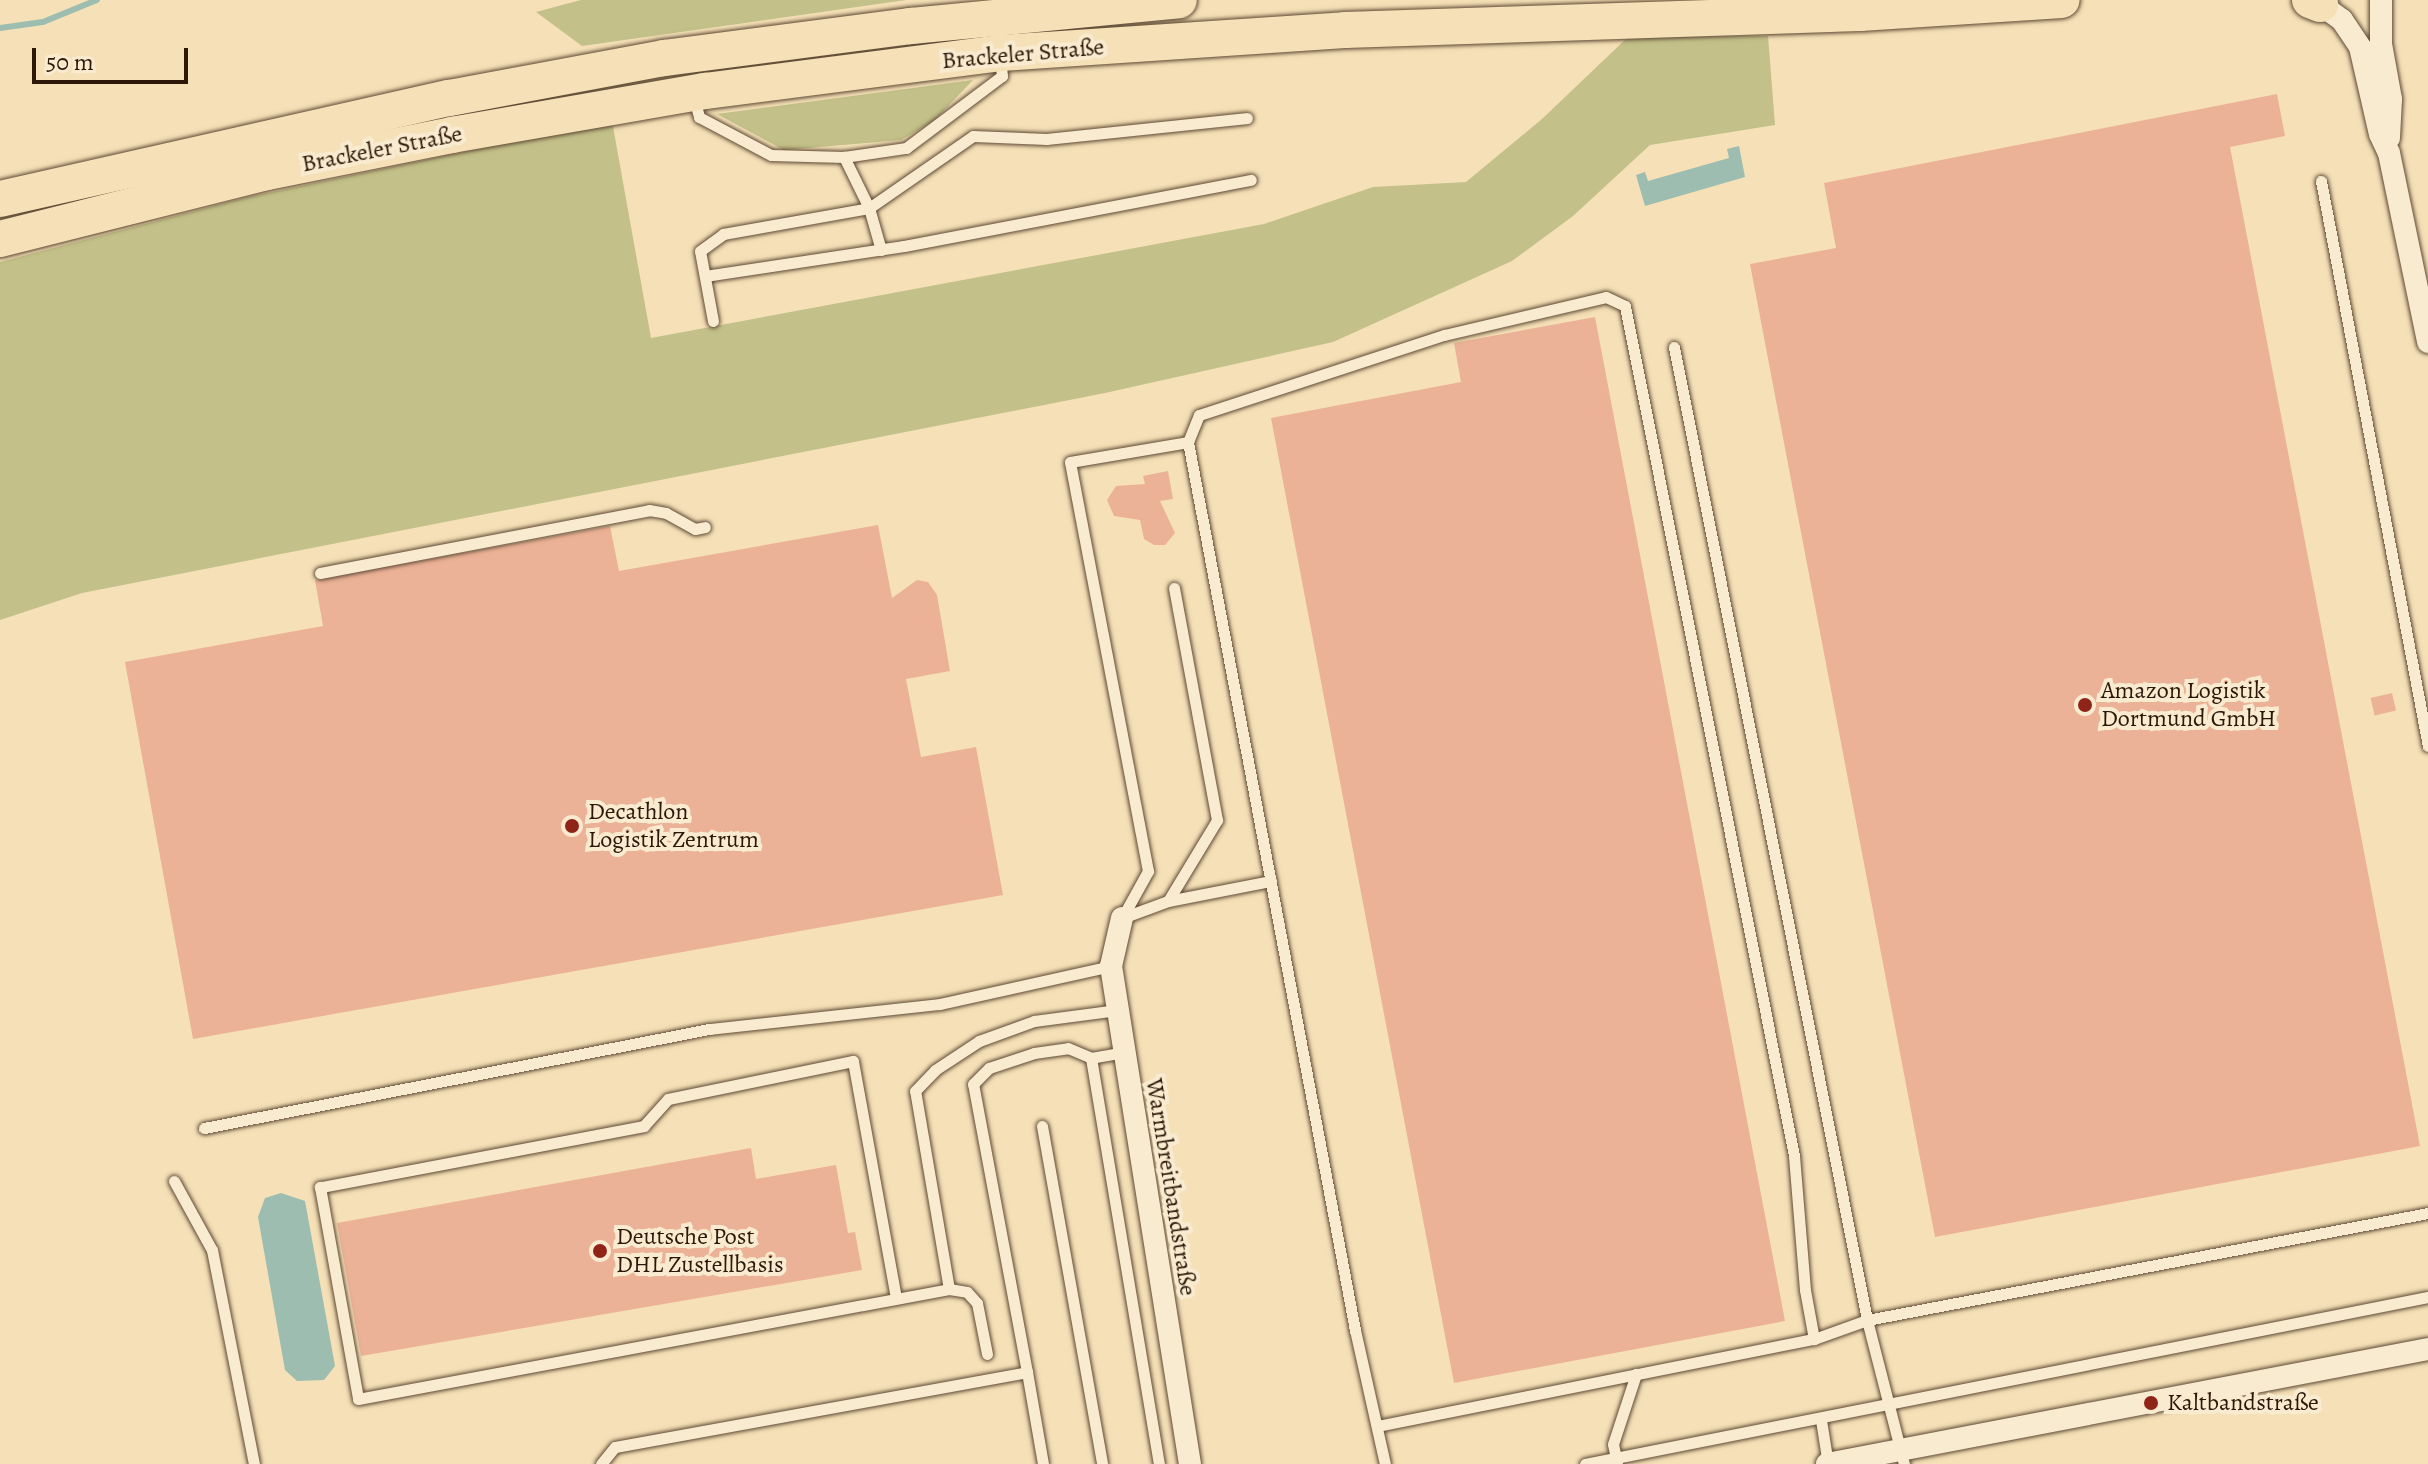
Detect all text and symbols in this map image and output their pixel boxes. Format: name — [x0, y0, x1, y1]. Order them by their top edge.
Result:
scale bar — [36, 32, 192, 82]
street label: Brackeler Straße — [941, 33, 1105, 75]
text: 50 m — [46, 46, 94, 78]
street label: Brackeler Straße — [299, 119, 465, 179]
place label: Amazon Logistik Dortmund GmbH — [2101, 677, 2276, 733]
marker: Amazon Logistik Dortmund GmbH — [2076, 696, 2094, 714]
place label: Decathlon Logistik Zentrum — [588, 798, 759, 854]
marker: Decathlon Logistik Zentrum — [563, 817, 581, 835]
street label: Warmbreitbandstraße — [1140, 1076, 1202, 1298]
place label: Deutsche Post DHL Zustellbasis — [616, 1223, 784, 1279]
marker: Deutsche Post DHL Zustellbasis — [591, 1242, 609, 1260]
place label: Kaltbandstraße — [2167, 1389, 2319, 1417]
marker: Kaltbandstraße — [2142, 1394, 2160, 1412]

